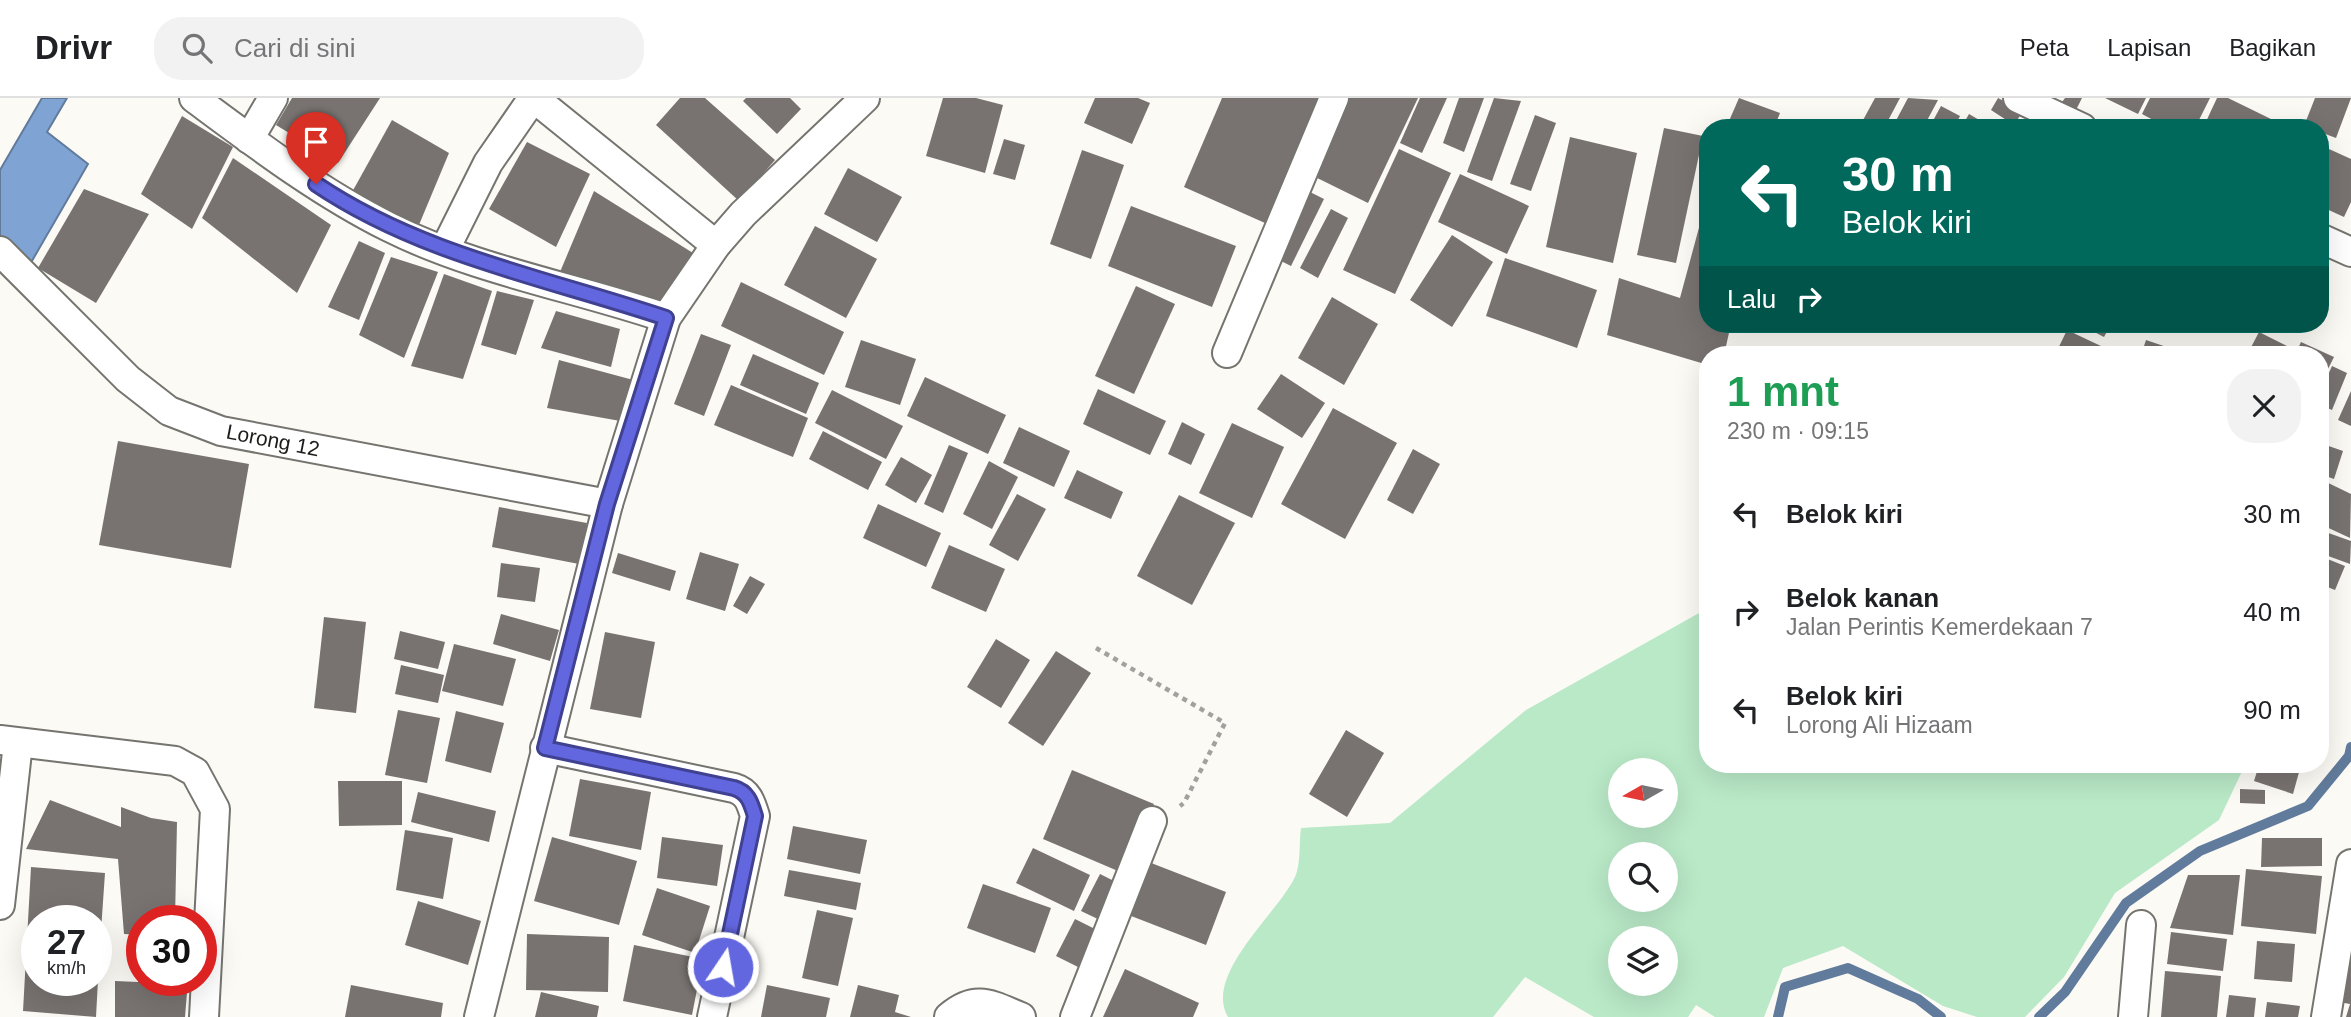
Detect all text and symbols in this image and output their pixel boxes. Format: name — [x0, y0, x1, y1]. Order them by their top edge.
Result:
search box — [154, 17, 644, 80]
text: Drivr — [35, 29, 112, 66]
icon: search — [178, 29, 216, 67]
text: Cari di sini — [234, 33, 355, 63]
text: Peta — [2020, 34, 2069, 61]
text: Lapisan — [2107, 34, 2191, 61]
text: Bagikan — [2229, 34, 2316, 61]
pin — [286, 112, 346, 184]
icon: arrive — [297, 123, 335, 161]
icon: left — [1727, 147, 1818, 238]
text: 30 m — [1842, 147, 1954, 201]
text: Belok kiri — [1842, 204, 1972, 240]
icon: right — [1790, 280, 1828, 318]
text: Lalu — [1727, 284, 1776, 314]
text: 1 mnt — [1727, 368, 1839, 415]
button: close — [2227, 369, 2301, 443]
text: 230 m · 09:15 — [1727, 418, 1869, 444]
street label: Lorong 12 — [224, 420, 322, 460]
icon: left — [1727, 495, 1765, 533]
text: Belok kiri — [1786, 499, 1903, 529]
text: 30 m — [2243, 499, 2301, 529]
text: Belok kanan — [1786, 583, 1939, 613]
icon: right — [1727, 593, 1765, 631]
text: 40 m — [2243, 597, 2301, 627]
text: Jalan Perintis Kemerdekaan 7 — [1786, 614, 2093, 640]
text: Belok kiri — [1786, 681, 1903, 711]
icon: left — [1727, 691, 1765, 729]
text: 90 m — [2243, 695, 2301, 725]
text: Lorong Ali Hizaam — [1786, 712, 1973, 738]
north arrow — [1608, 758, 1678, 828]
map controls — [1608, 758, 1678, 996]
button: search — [1608, 842, 1678, 912]
speed limit sign: 30 — [126, 905, 217, 996]
text: 27 — [47, 922, 86, 961]
button: layers — [1608, 926, 1678, 996]
position arrow — [686, 930, 760, 1004]
text: km/h — [47, 958, 86, 978]

